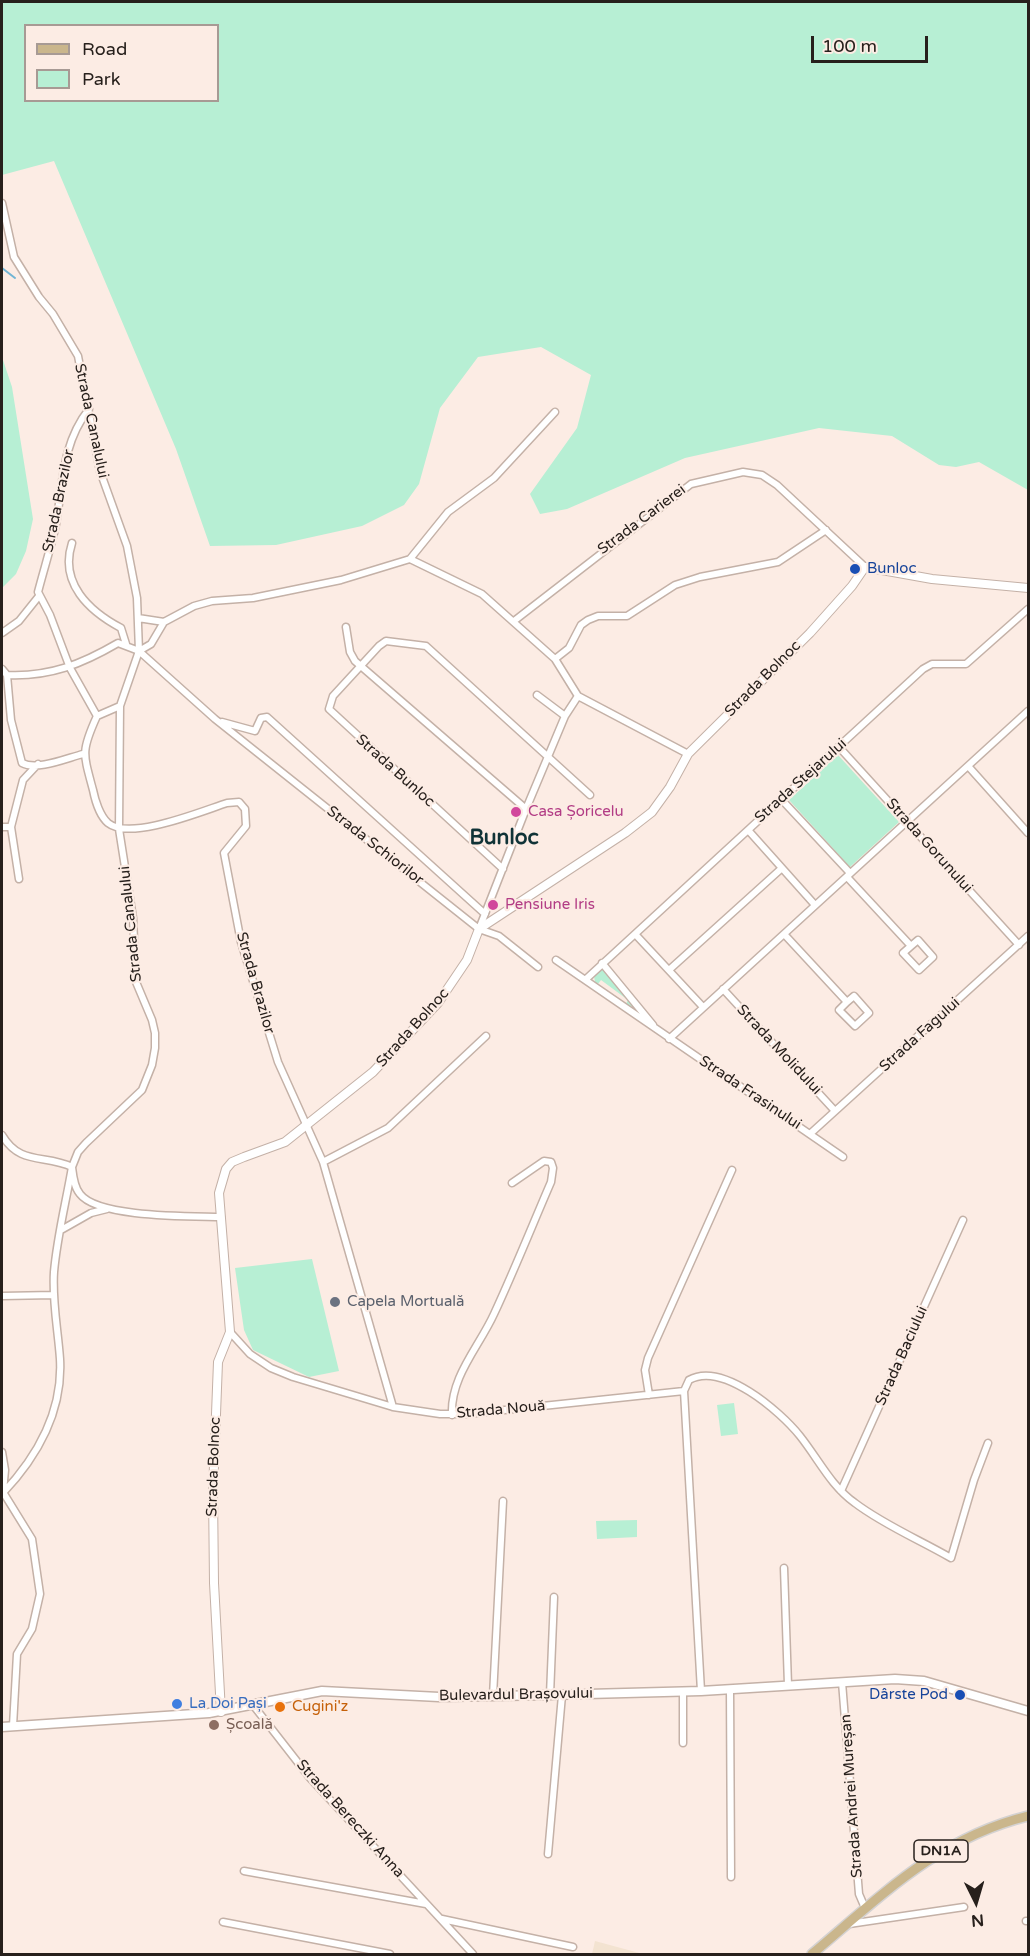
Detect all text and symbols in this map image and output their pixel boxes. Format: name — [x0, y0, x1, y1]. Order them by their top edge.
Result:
legend — [24, 24, 219, 102]
scale bar — [814, 24, 931, 62]
text: 100 m — [822, 35, 877, 57]
text: Road — [82, 38, 127, 60]
text: Park — [82, 68, 120, 90]
street label: Strada Canalului — [70, 362, 112, 480]
street label: Strada Brazilor — [39, 448, 79, 554]
street label: Strada Carierei — [595, 481, 689, 559]
place label: Bunloc — [867, 560, 916, 578]
marker: Bunloc — [848, 562, 862, 576]
street label: Strada Bolnoc — [721, 637, 805, 721]
street label: Strada Bunloc — [352, 731, 438, 811]
street label: Strada Stejarului — [751, 735, 851, 827]
street label: Strada Gorunului — [882, 795, 976, 897]
street label: Strada Schiorilor — [323, 803, 427, 889]
place label: Casa Șoricelu — [528, 803, 624, 821]
marker: Casa Șoricelu — [509, 805, 523, 819]
district label: Bunloc — [469, 825, 539, 851]
street label: Strada Canalului — [116, 865, 146, 983]
place label: Pensiune Iris — [505, 896, 595, 914]
marker: Pensiune Iris — [486, 898, 500, 912]
street label: Strada Brazilor — [232, 930, 278, 1036]
street label: Strada Bolnoc — [373, 985, 453, 1071]
street label: Strada Fagului — [876, 994, 964, 1076]
street label: Strada Molidului — [733, 1001, 825, 1099]
street label: Strada Frasinului — [696, 1052, 804, 1134]
place label: Capela Mortuală — [347, 1293, 464, 1311]
marker: Capela Mortuală — [328, 1295, 342, 1309]
street label: Strada Baciului — [872, 1304, 932, 1408]
street label: Strada Nouă — [456, 1397, 546, 1423]
street label: Strada Bolnoc — [203, 1417, 225, 1517]
street label: Bulevardul Brașovului — [439, 1685, 593, 1705]
place label: Dârste Pod — [869, 1686, 948, 1704]
marker: Dârste Pod — [953, 1688, 967, 1702]
place label: La Doi Pași — [189, 1695, 267, 1713]
marker: La Doi Pași — [170, 1697, 184, 1711]
place label: Cugini'z — [292, 1698, 348, 1716]
marker: Cugini'z — [273, 1700, 287, 1714]
street label: Strada Andrei Mureșan — [837, 1713, 867, 1879]
place label: Școală — [226, 1716, 273, 1734]
marker: Școală — [207, 1718, 221, 1732]
street label: Strada Bereczki Anna — [292, 1756, 408, 1882]
road number: DN1A — [914, 1840, 968, 1862]
north arrow — [946, 1872, 1006, 1932]
text: N — [970, 1909, 985, 1930]

